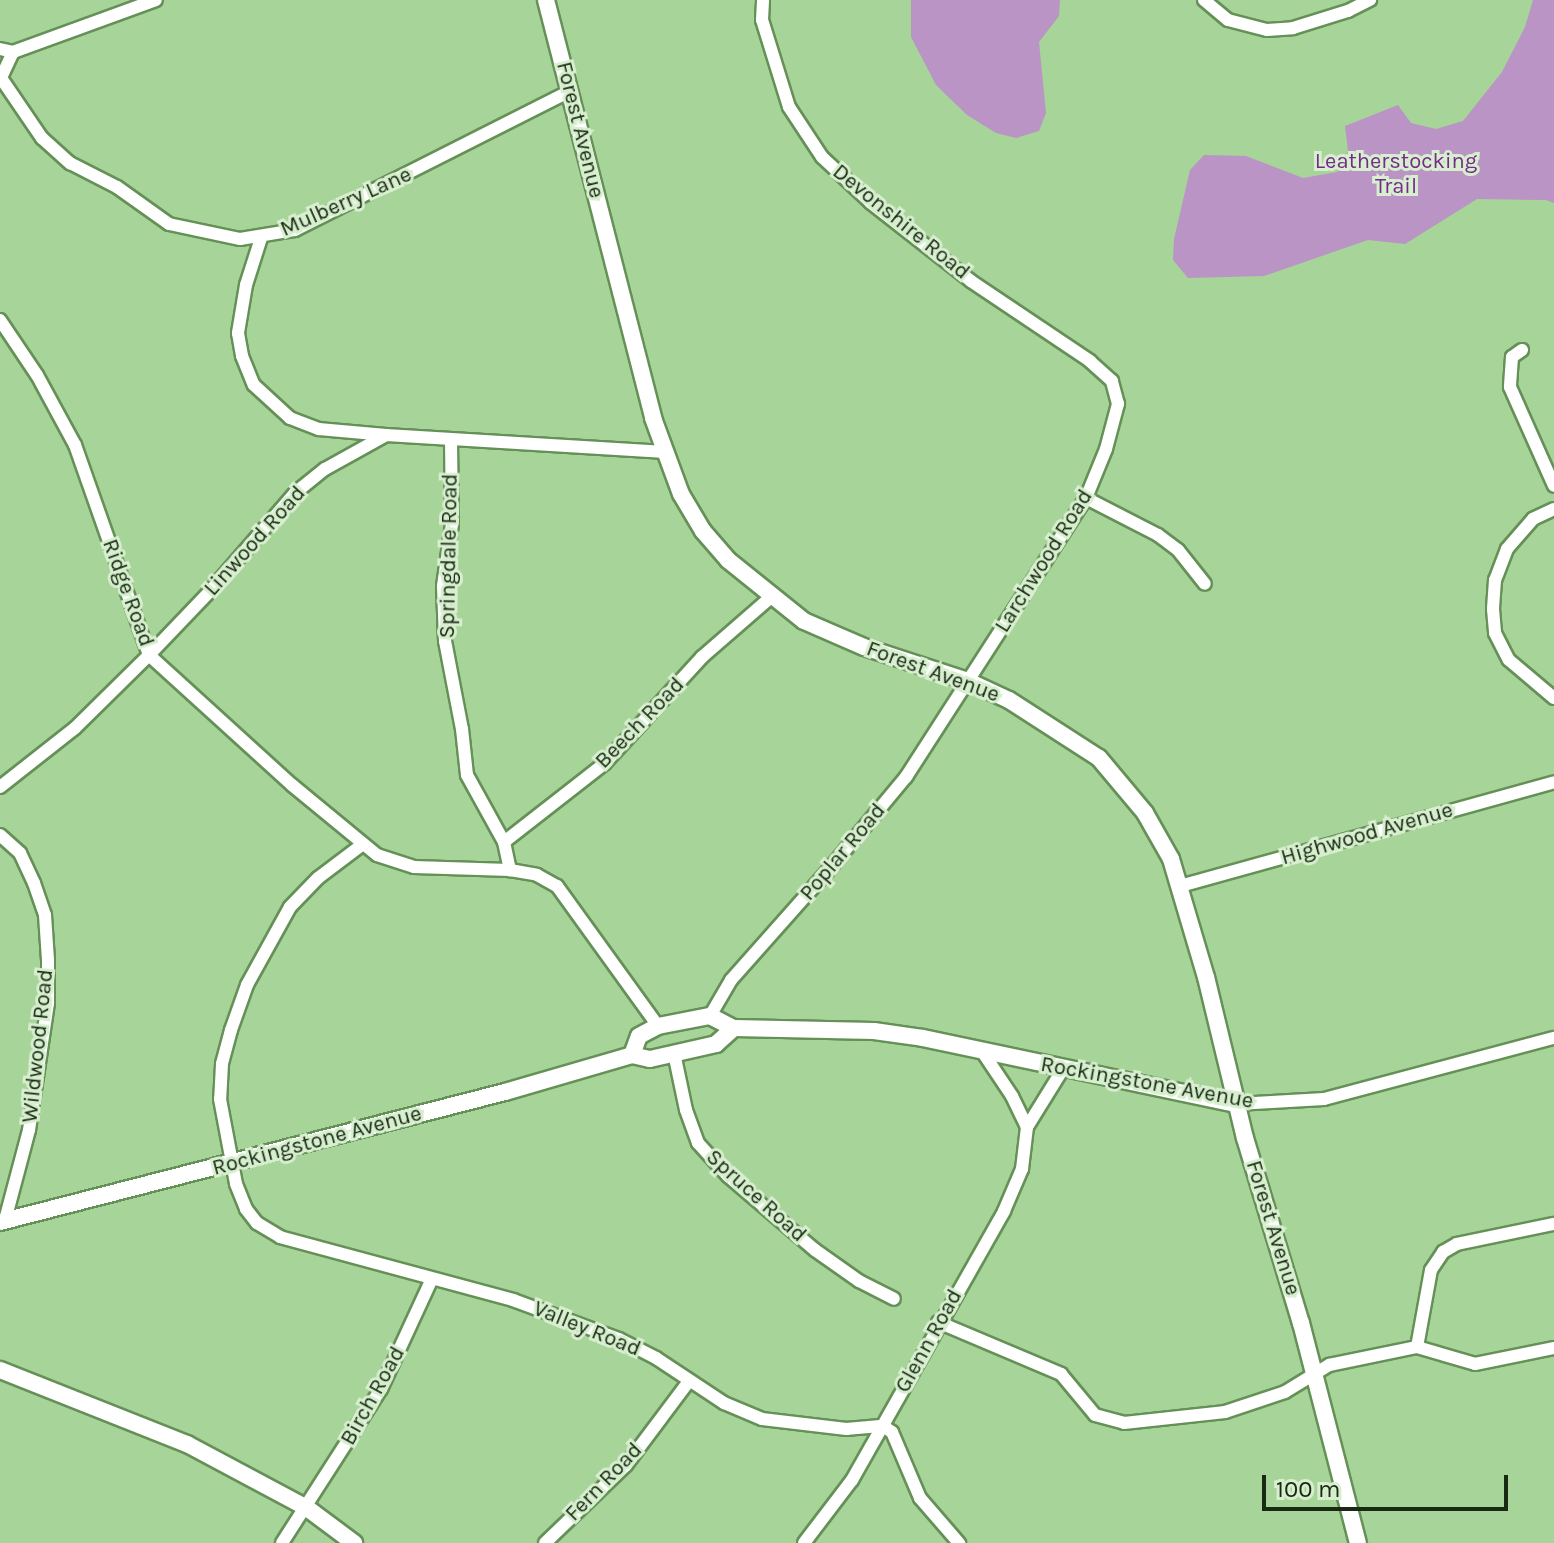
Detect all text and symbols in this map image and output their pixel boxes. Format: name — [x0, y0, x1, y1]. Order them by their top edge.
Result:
street label: Forest Avenue — [550, 59, 610, 201]
park label: Leatherstocking Trail — [1315, 148, 1477, 200]
street label: Devonshire Road — [827, 159, 975, 285]
street label: Mulberry Lane — [276, 161, 416, 243]
street label: Springdale Road — [434, 473, 464, 639]
street label: Linwood Road — [199, 481, 311, 601]
street label: Larchwood Road — [989, 485, 1099, 637]
street label: Ridge Road — [96, 536, 160, 650]
street label: Forest Avenue — [863, 636, 1003, 708]
street label: Beech Road — [590, 672, 690, 774]
street label: Highwood Avenue — [1278, 797, 1456, 871]
street label: Poplar Road — [795, 798, 891, 906]
street label: Wildwood Road — [17, 968, 59, 1124]
street label: Rockingstone Avenue — [1039, 1051, 1255, 1115]
street label: Rockingstone Avenue — [209, 1100, 425, 1182]
street label: Spruce Road — [700, 1144, 812, 1248]
street label: Forest Avenue — [1240, 1157, 1306, 1299]
street label: Glenn Road — [890, 1285, 968, 1397]
street label: Valley Road — [529, 1296, 645, 1362]
street label: Birch Road — [335, 1342, 411, 1450]
street label: Fern Road — [560, 1437, 648, 1527]
scale bar — [1266, 1459, 1512, 1509]
text: 100 m — [1276, 1475, 1341, 1503]

